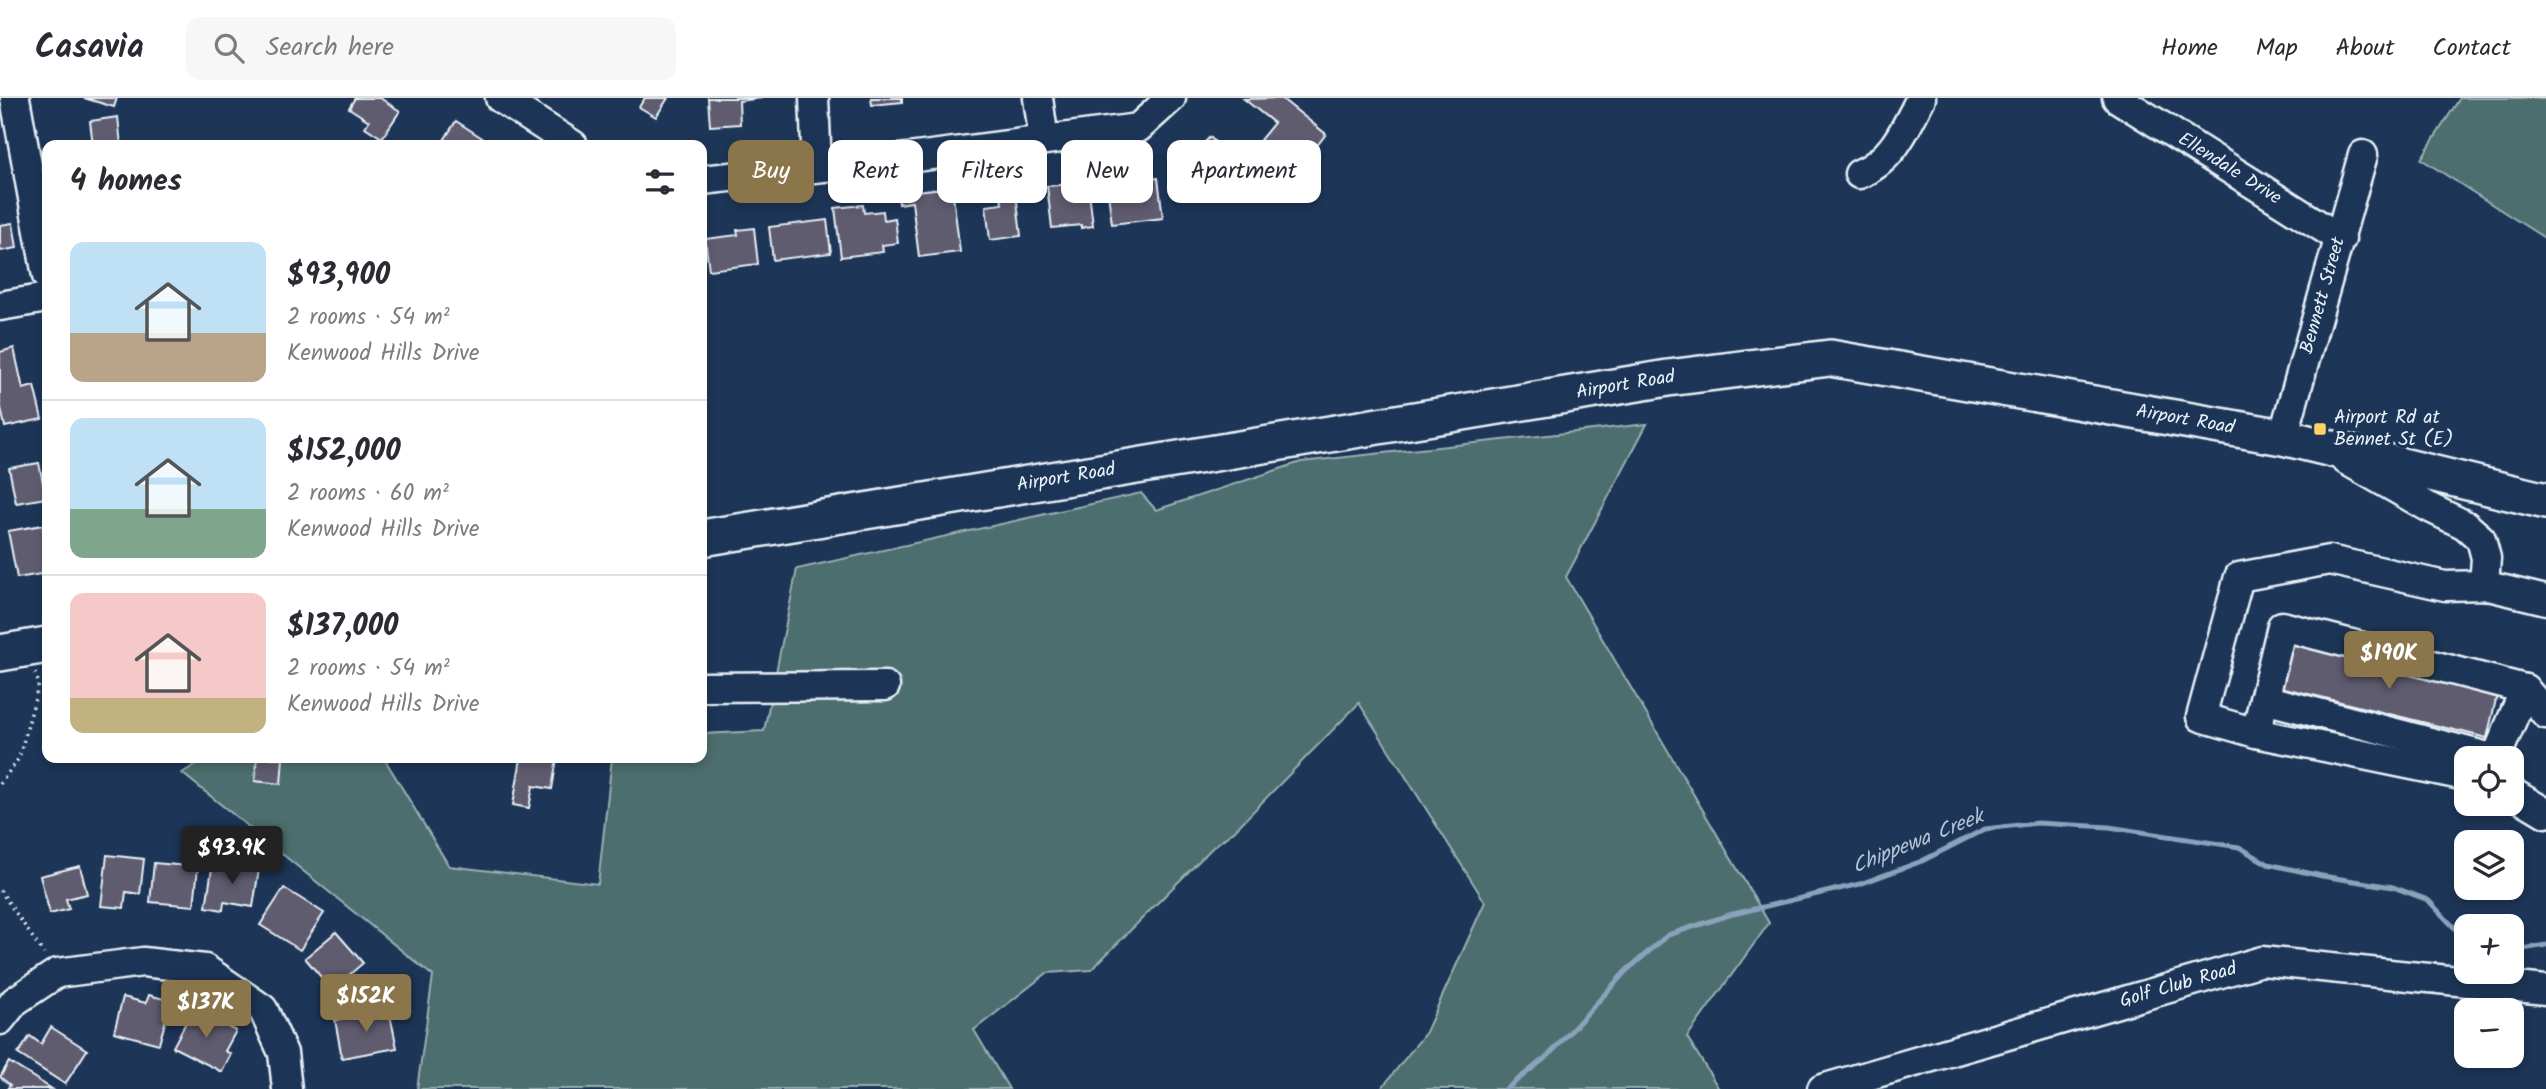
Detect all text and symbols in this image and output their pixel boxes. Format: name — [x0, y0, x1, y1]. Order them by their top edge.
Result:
search box — [186, 17, 676, 80]
text: Casavia — [35, 22, 144, 75]
text: Search here — [266, 27, 394, 69]
icon: search — [210, 29, 248, 67]
text: Home — [2161, 29, 2218, 68]
text: Map — [2256, 29, 2298, 68]
text: About — [2336, 29, 2394, 68]
text: Contact — [2432, 29, 2511, 68]
street label: Ellendale Drive — [2172, 125, 2288, 213]
chip: Buy — [728, 140, 814, 203]
chip: Rent — [828, 140, 923, 203]
chip: Filters — [937, 140, 1047, 203]
chip: New — [1061, 140, 1153, 203]
chip: Apartment — [1167, 140, 1321, 203]
text: 4 homes — [70, 158, 182, 206]
icon: filters — [641, 163, 679, 201]
street label: Bennett Street — [2292, 233, 2354, 357]
text: $93,900 — [287, 252, 390, 300]
icon: home — [126, 270, 210, 354]
text: 2 rooms · 54 m² — [287, 300, 450, 336]
text: Kenwood Hills Drive — [287, 336, 479, 372]
street label: Airport Road — [1574, 362, 1677, 408]
street label: Airport Road — [2134, 397, 2237, 443]
place label: Airport Rd at Bennet St (E) — [2334, 403, 2453, 455]
marker: Airport Rd at Bennet St (E) — [2312, 421, 2328, 437]
text: $152,000 — [287, 428, 401, 476]
icon: home — [126, 446, 210, 530]
street label: Airport Road — [1015, 455, 1118, 501]
text: 2 rooms · 60 m² — [287, 476, 449, 512]
text: Kenwood Hills Drive — [287, 512, 479, 548]
text: $137,000 — [287, 603, 398, 651]
icon: home — [126, 621, 210, 705]
pin: $190K — [2340, 632, 2438, 691]
text: $190K — [2360, 636, 2418, 672]
text: 2 rooms · 54 m² — [287, 651, 450, 687]
text: Kenwood Hills Drive — [287, 687, 479, 723]
map controls — [2454, 746, 2524, 1068]
button: locate — [2454, 746, 2524, 816]
water label: Chippewa Creek — [1847, 799, 1992, 883]
pin: $93.9K — [175, 826, 289, 886]
button: layers — [2454, 830, 2524, 900]
text: $93.9K — [198, 831, 266, 867]
button: + — [2454, 914, 2524, 984]
street label: Golf Club Road — [2116, 954, 2241, 1017]
pin: $152K — [317, 974, 415, 1034]
text: $152K — [336, 979, 396, 1015]
pin: $137K — [157, 981, 255, 1040]
text: $137K — [177, 985, 235, 1021]
button: − — [2454, 998, 2524, 1068]

